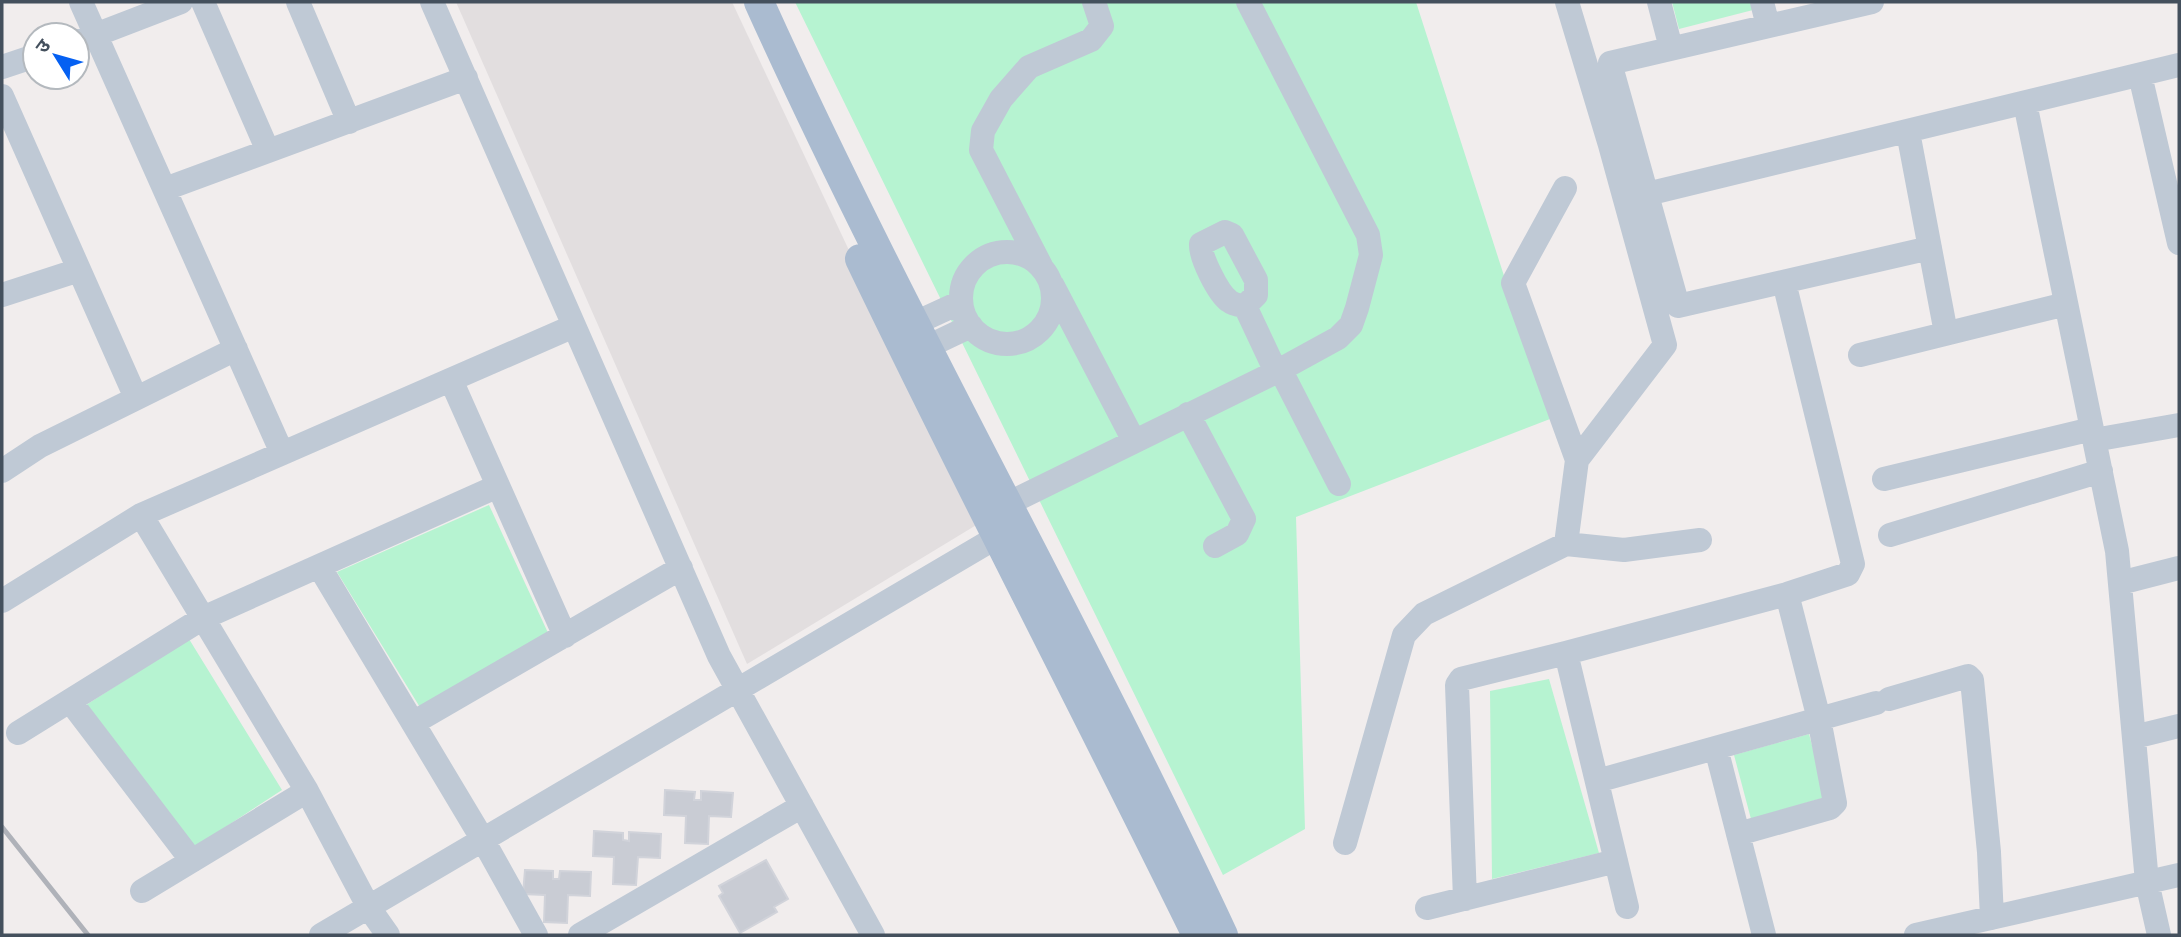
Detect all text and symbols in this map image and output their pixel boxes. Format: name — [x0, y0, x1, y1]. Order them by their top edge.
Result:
north arrow — [21, 21, 91, 91]
text: उ — [29, 33, 57, 58]

